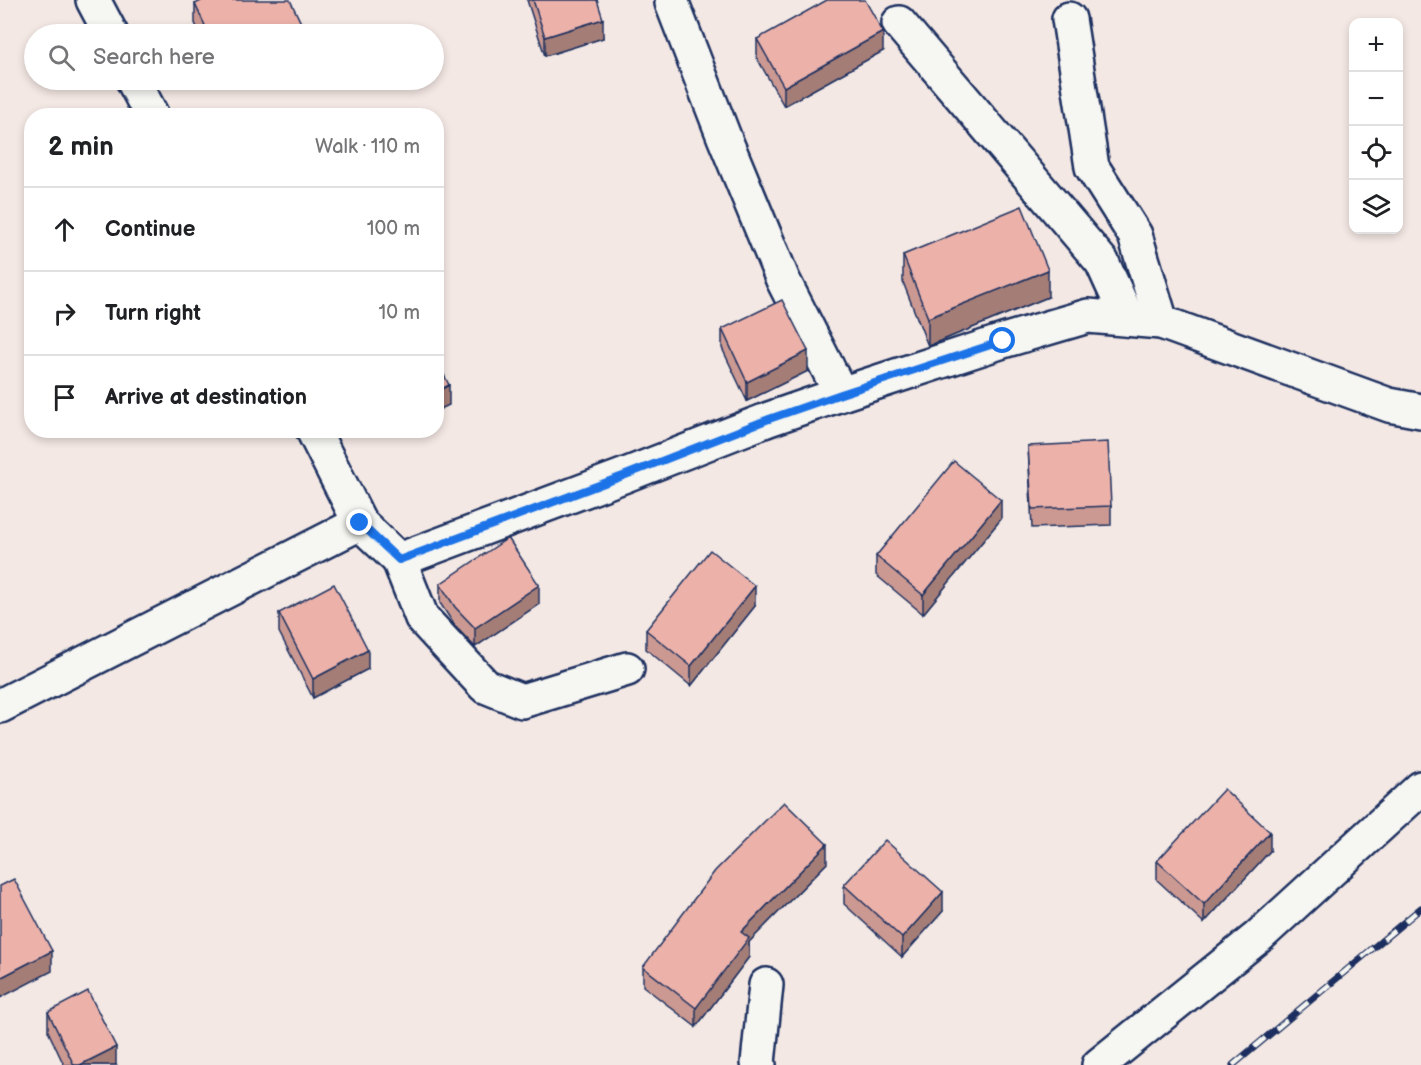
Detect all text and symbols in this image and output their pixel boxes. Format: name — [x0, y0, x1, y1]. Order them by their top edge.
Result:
map controls — [1349, 18, 1403, 234]
button: + — [1349, 18, 1403, 72]
search box — [24, 24, 444, 90]
icon: search — [45, 41, 78, 74]
text: Search here — [93, 44, 215, 71]
button: − — [1349, 72, 1403, 126]
button: locate — [1349, 126, 1403, 180]
text: 2 min — [48, 132, 114, 163]
text: Walk · 110 m — [315, 135, 420, 159]
button: layers — [1349, 180, 1403, 234]
icon: ahead — [48, 213, 81, 246]
text: Continue — [105, 216, 195, 243]
text: 100 m — [367, 217, 420, 241]
icon: right — [48, 297, 81, 330]
text: Turn right — [105, 300, 201, 327]
text: 10 m — [379, 301, 420, 325]
route start — [989, 327, 1015, 353]
icon: arrive — [48, 381, 81, 414]
text: Arrive at destination — [105, 384, 307, 411]
route end — [346, 509, 372, 535]

